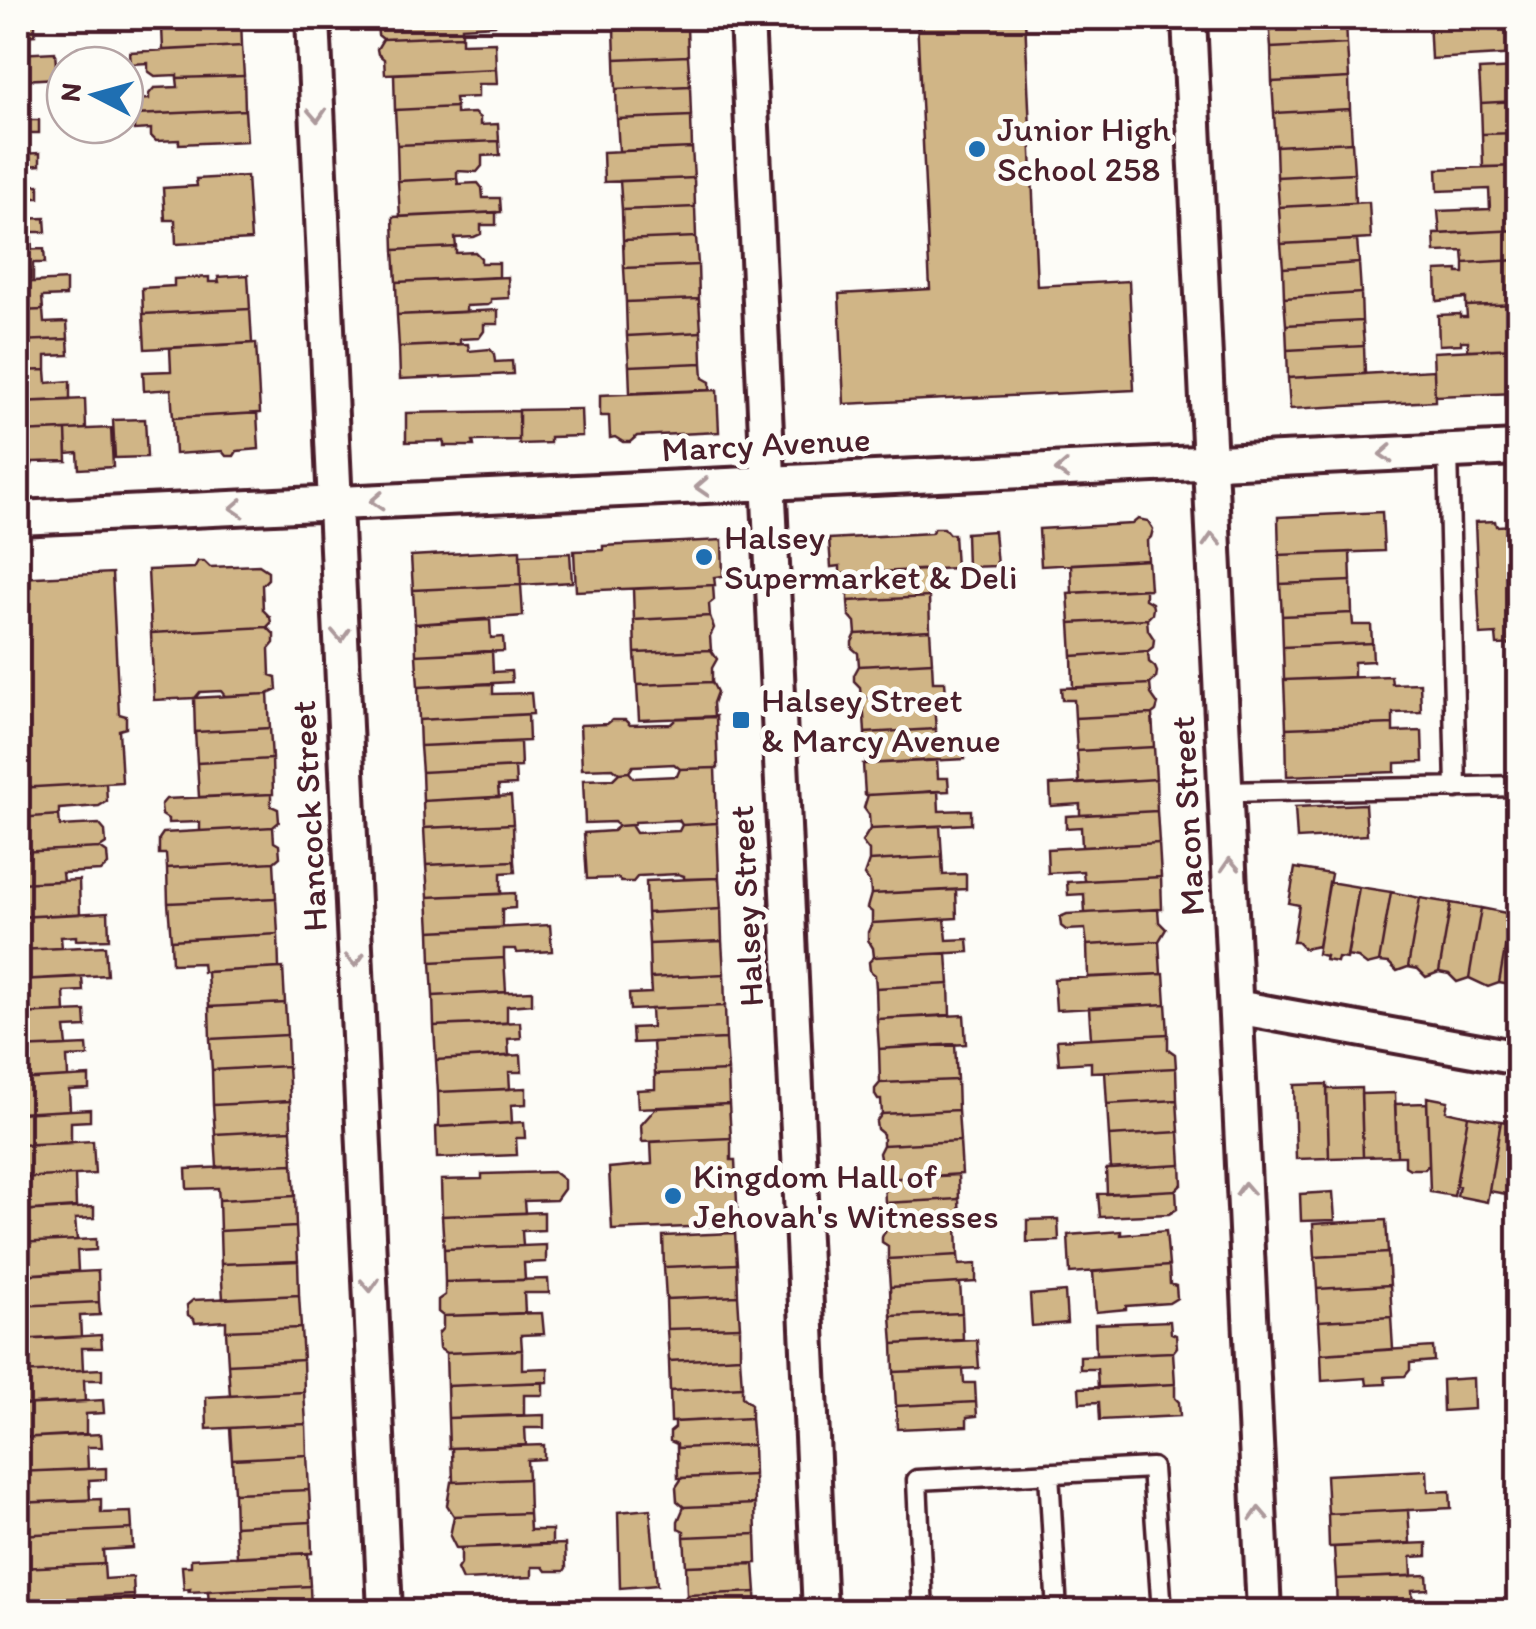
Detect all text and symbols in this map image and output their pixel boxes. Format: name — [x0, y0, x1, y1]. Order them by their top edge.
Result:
north arrow — [45, 45, 145, 145]
text: N — [52, 81, 88, 104]
one-way arrow — [307, 107, 328, 123]
place label: Junior High School 258 — [997, 108, 1171, 190]
marker: Junior High School 258 — [966, 138, 988, 160]
street label: Marcy Avenue — [660, 418, 872, 470]
one-way arrow — [1378, 443, 1394, 464]
one-way arrow — [1053, 459, 1069, 480]
one-way arrow — [693, 476, 709, 497]
one-way arrow — [369, 490, 385, 511]
one-way arrow — [229, 497, 245, 518]
place label: Halsey Supermarket & Deli — [724, 516, 1018, 598]
one-way arrow — [1202, 532, 1223, 548]
marker: Halsey Supermarket & Deli — [693, 546, 715, 568]
one-way arrow — [330, 628, 351, 644]
place label: Halsey Street & Marcy Avenue — [761, 679, 1001, 761]
street label: Hancock Street — [282, 699, 336, 933]
marker: Halsey Street & Marcy Avenue — [730, 709, 752, 731]
street label: Macon Street — [1161, 715, 1213, 917]
street label: Halsey Street — [720, 804, 772, 1008]
one-way arrow — [1220, 856, 1241, 872]
one-way arrow — [344, 952, 365, 968]
place label: Kingdom Hall of Jehovah's Witnesses — [693, 1155, 999, 1237]
one-way arrow — [1235, 1181, 1256, 1197]
marker: Kingdom Hall of Jehovah's Witnesses — [662, 1185, 684, 1207]
one-way arrow — [359, 1277, 380, 1293]
one-way arrow — [1249, 1506, 1270, 1522]

